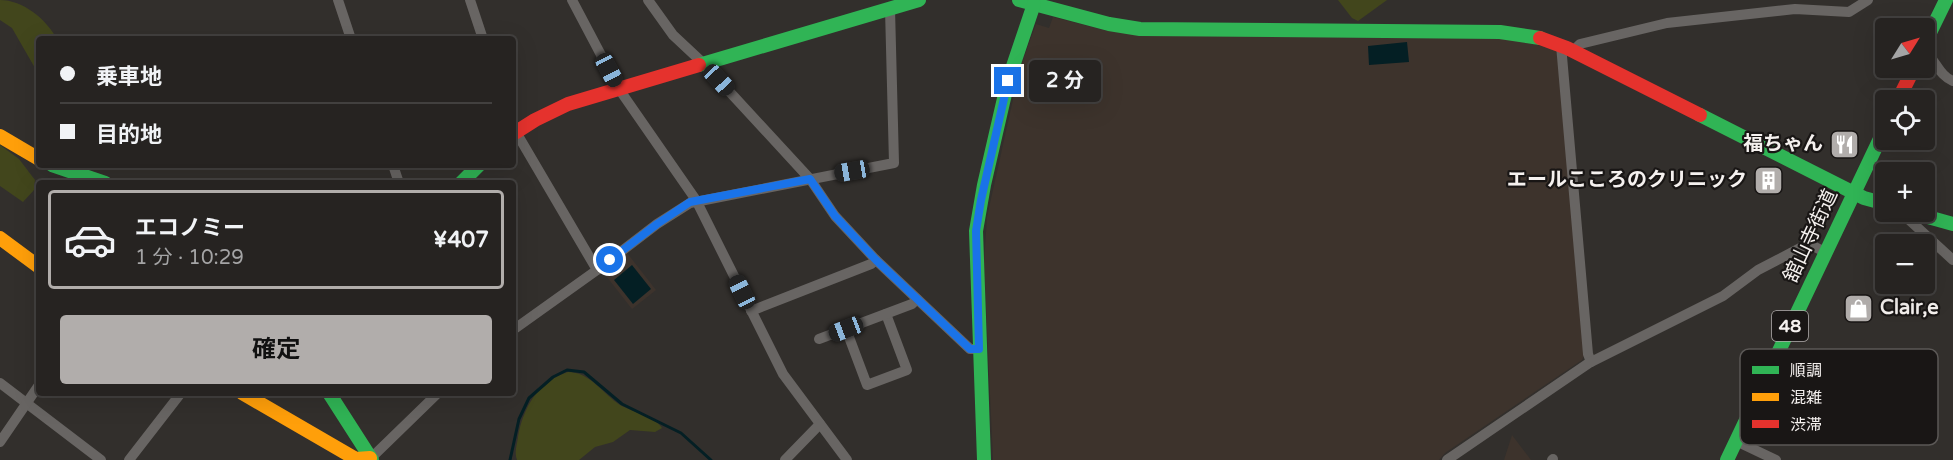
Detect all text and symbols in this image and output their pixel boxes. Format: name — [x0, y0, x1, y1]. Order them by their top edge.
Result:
north arrow — [1875, 18, 1935, 78]
map controls — [1875, 18, 1935, 294]
car — [593, 50, 625, 90]
callout: 2 分 — [1029, 60, 1101, 102]
car — [700, 61, 738, 99]
text: 乗車地 — [96, 64, 162, 90]
route end — [994, 67, 1021, 94]
text: 2 分 — [1046, 69, 1084, 93]
button: locate — [1875, 90, 1935, 150]
text: 目的地 — [96, 122, 162, 148]
restaurant icon: 福ちゃん — [1828, 128, 1860, 160]
place label: 福ちゃん — [1743, 132, 1823, 156]
car — [833, 159, 871, 183]
button: + — [1875, 162, 1935, 222]
building icon: エールこころのクリニック — [1752, 164, 1784, 196]
place label: エールこころのクリニック — [1507, 168, 1747, 192]
street label: 舘山寺街道 — [1779, 186, 1843, 286]
icon: car — [63, 213, 117, 267]
text: エコノミー — [135, 215, 245, 241]
text: ¥407 — [433, 227, 489, 253]
button: − — [1875, 234, 1935, 294]
text: 1 分 · 10:29 — [135, 246, 244, 270]
route start — [596, 246, 623, 273]
car — [726, 272, 758, 312]
shop icon: Clair,e — [1843, 292, 1875, 324]
place label: Clair,e — [1880, 296, 1938, 320]
road number: 48 — [1772, 311, 1808, 341]
car — [826, 314, 866, 344]
button: 確定 — [60, 315, 492, 384]
legend — [1740, 349, 1938, 445]
text: 順調 — [1790, 361, 1822, 381]
text: 混雑 — [1790, 388, 1822, 408]
text: 渋滞 — [1790, 415, 1822, 435]

